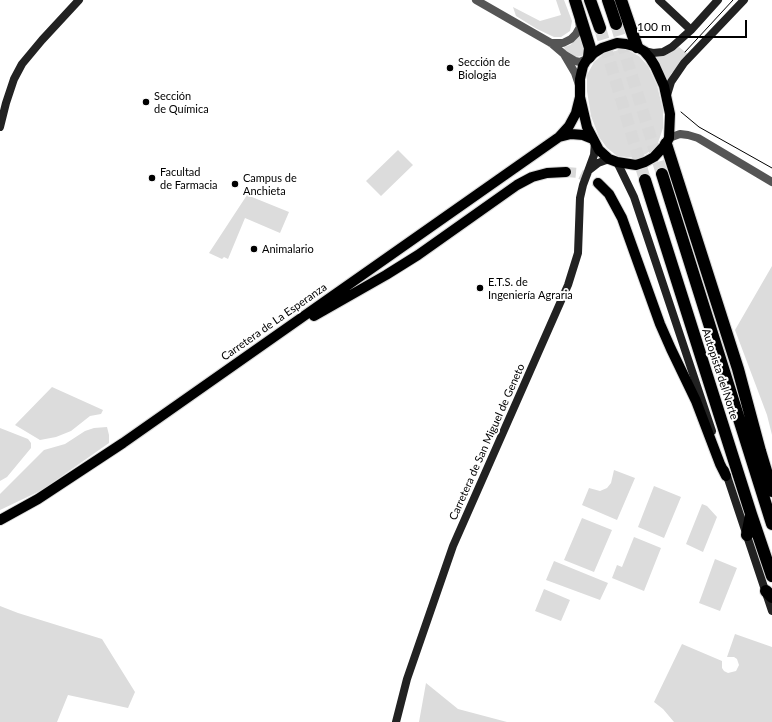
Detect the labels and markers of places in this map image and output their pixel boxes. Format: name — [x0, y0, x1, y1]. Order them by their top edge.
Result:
place label: Sección de Biologia — [458, 55, 510, 81]
marker: Sección de Biologia — [445, 63, 455, 73]
place label: Sección de Química — [154, 89, 209, 115]
marker: Sección de Química — [141, 97, 151, 107]
place label: Facultad de Farmacia — [160, 165, 218, 191]
place label: Campus de Anchieta — [243, 171, 297, 197]
marker: Facultad de Farmacia — [147, 173, 157, 183]
marker: Campus de Anchieta — [230, 179, 240, 189]
place label: Animalario — [262, 242, 314, 256]
marker: Animalario — [249, 244, 259, 254]
place label: E.T.S. de Ingeniería Agraria — [488, 275, 573, 301]
marker: E.T.S. de Ingeniería Agraria — [475, 283, 485, 293]

